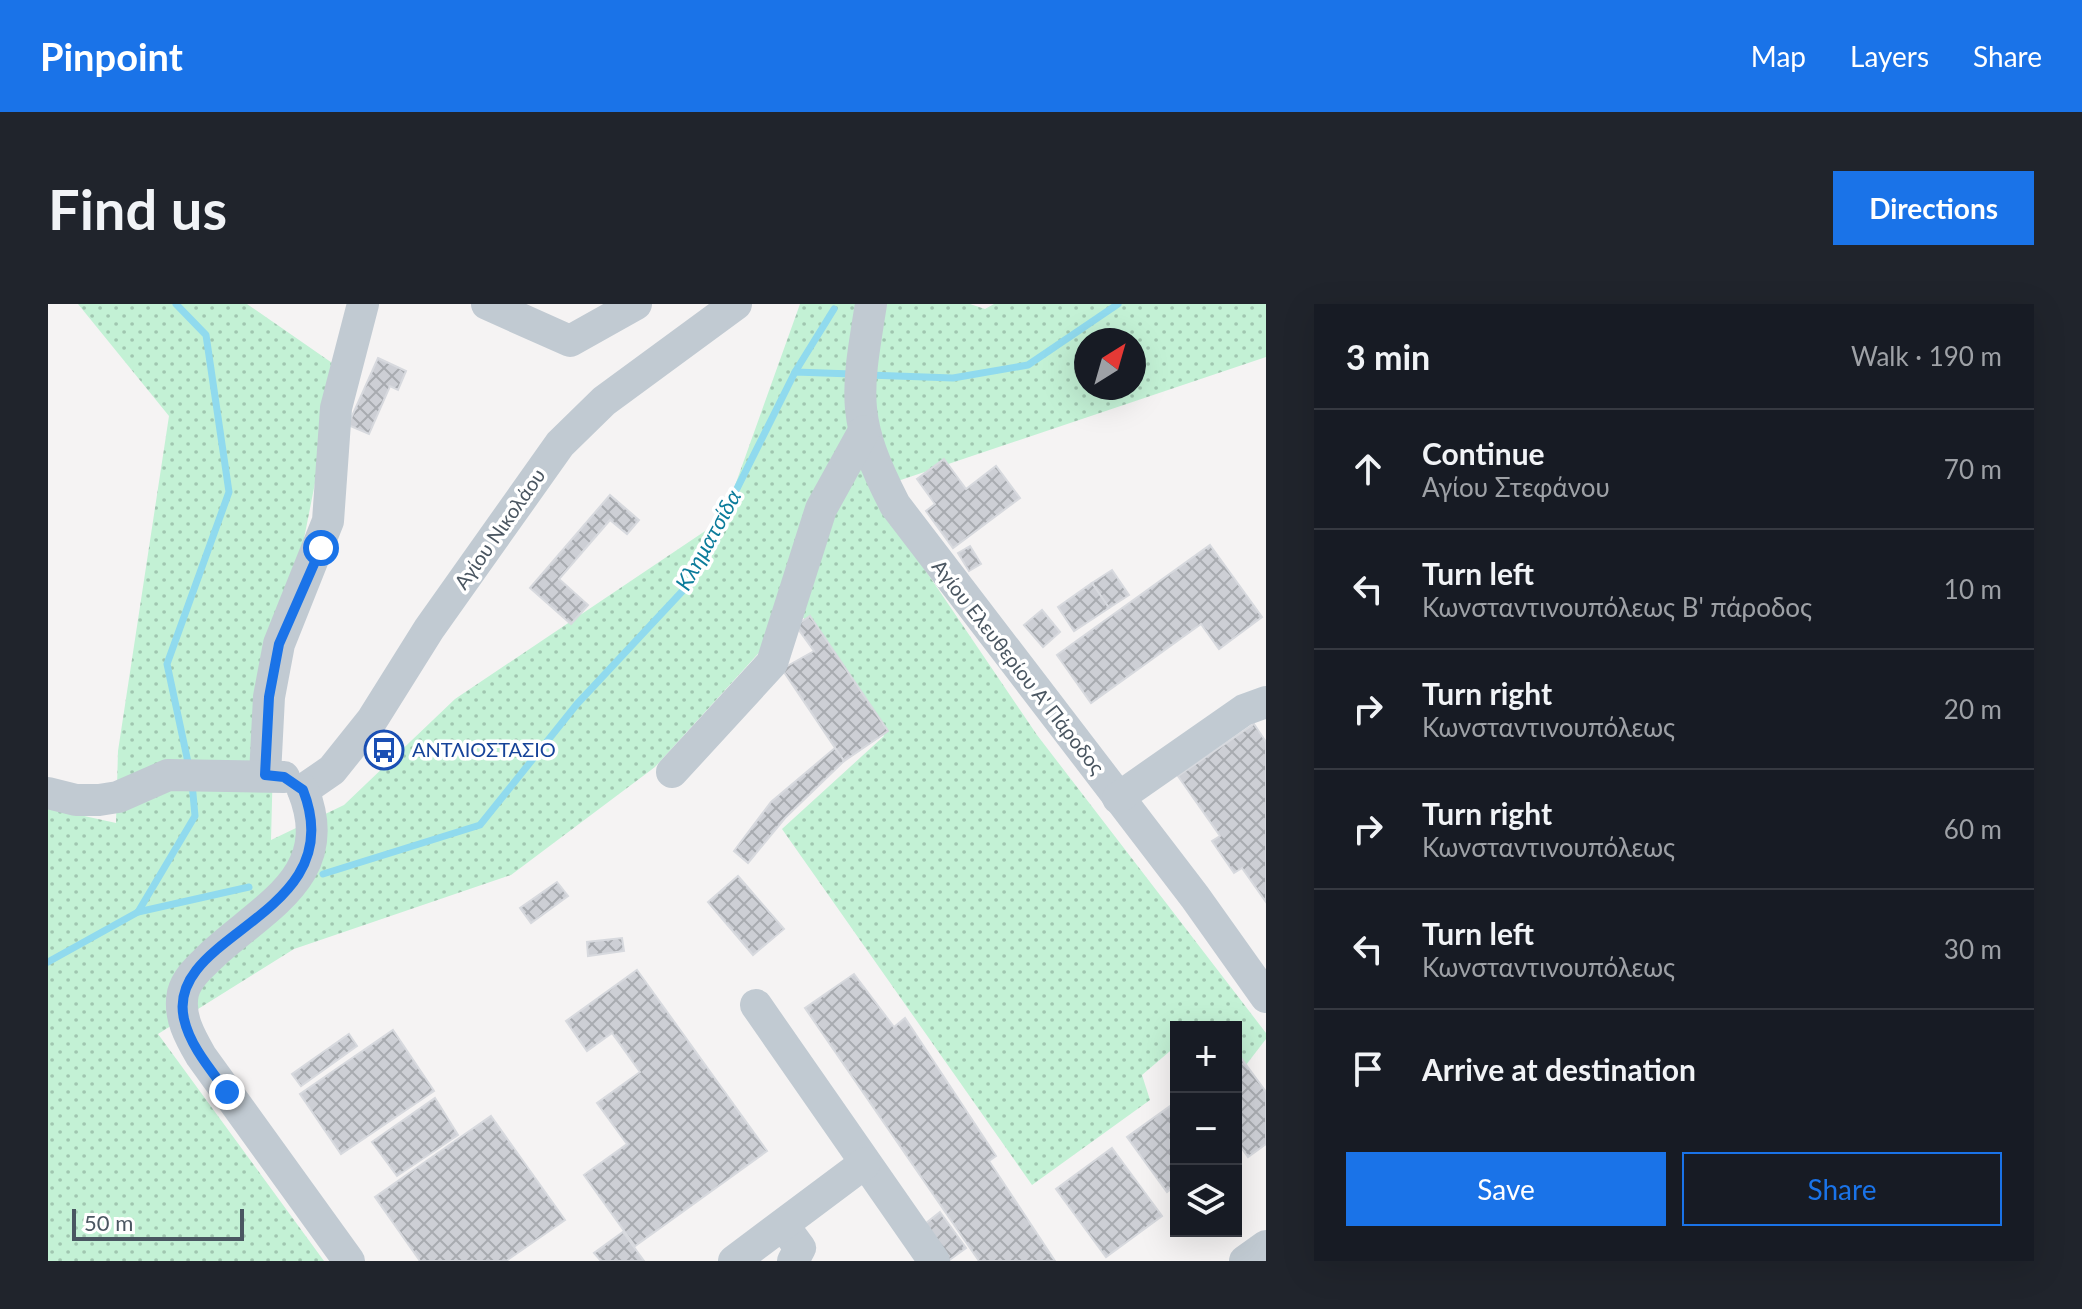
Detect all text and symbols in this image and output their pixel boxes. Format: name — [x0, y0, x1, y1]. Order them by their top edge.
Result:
text: Pinpoint — [40, 33, 183, 79]
text: Map — [1751, 39, 1806, 73]
text: Layers — [1850, 39, 1929, 73]
text: Share — [1973, 39, 2042, 73]
button: Directions — [1833, 171, 2034, 245]
text: Find us — [48, 175, 227, 242]
north arrow — [1074, 328, 1146, 400]
text: 3 min — [1346, 336, 1430, 377]
text: Walk · 190 m — [1851, 340, 2002, 372]
text: Continue — [1422, 435, 1545, 471]
icon: ahead — [1346, 447, 1390, 491]
text: 70 m — [1944, 453, 2002, 485]
street label: Αγίου Νικολάου — [449, 463, 550, 593]
text: Αγίου Στεφάνου — [1422, 471, 1610, 503]
water label: Κληματσίδα — [669, 485, 746, 595]
route start — [303, 530, 339, 566]
street label: Αγίου Ελευθερίου Α' Πάροδος — [928, 554, 1110, 778]
text: Turn left — [1422, 555, 1534, 591]
icon: left — [1346, 567, 1390, 611]
text: 10 m — [1944, 573, 2002, 605]
text: Κωνσταντινουπόλεως Β' πάροδος — [1422, 591, 1812, 623]
text: Turn right — [1422, 675, 1552, 711]
icon: right — [1346, 687, 1390, 731]
text: 20 m — [1944, 693, 2002, 725]
text: Κωνσταντινουπόλεως — [1422, 711, 1675, 743]
bus stop icon: ΑΝΤΛΙΟΣΤΑΣΙΟ — [363, 729, 405, 771]
place label: ΑΝΤΛΙΟΣΤΑΣΙΟ — [412, 737, 556, 761]
text: Turn right — [1422, 795, 1552, 831]
icon: right — [1346, 807, 1390, 851]
text: 60 m — [1944, 813, 2002, 845]
text: Κωνσταντινουπόλεως — [1422, 831, 1675, 863]
text: Turn left — [1422, 915, 1534, 951]
icon: left — [1346, 927, 1390, 971]
text: 30 m — [1944, 933, 2002, 965]
text: Κωνσταντινουπόλεως — [1422, 951, 1675, 983]
map controls — [1170, 1021, 1242, 1237]
button: + — [1170, 1021, 1242, 1093]
icon: arrive — [1346, 1047, 1390, 1091]
text: Arrive at destination — [1422, 1051, 1696, 1087]
route end — [209, 1074, 245, 1110]
button: − — [1170, 1093, 1242, 1165]
button: Save — [1346, 1152, 1666, 1226]
button: Share — [1682, 1152, 2002, 1226]
button: layers — [1170, 1165, 1242, 1237]
scale bar — [72, 1205, 244, 1241]
text: 50 m — [84, 1209, 133, 1236]

